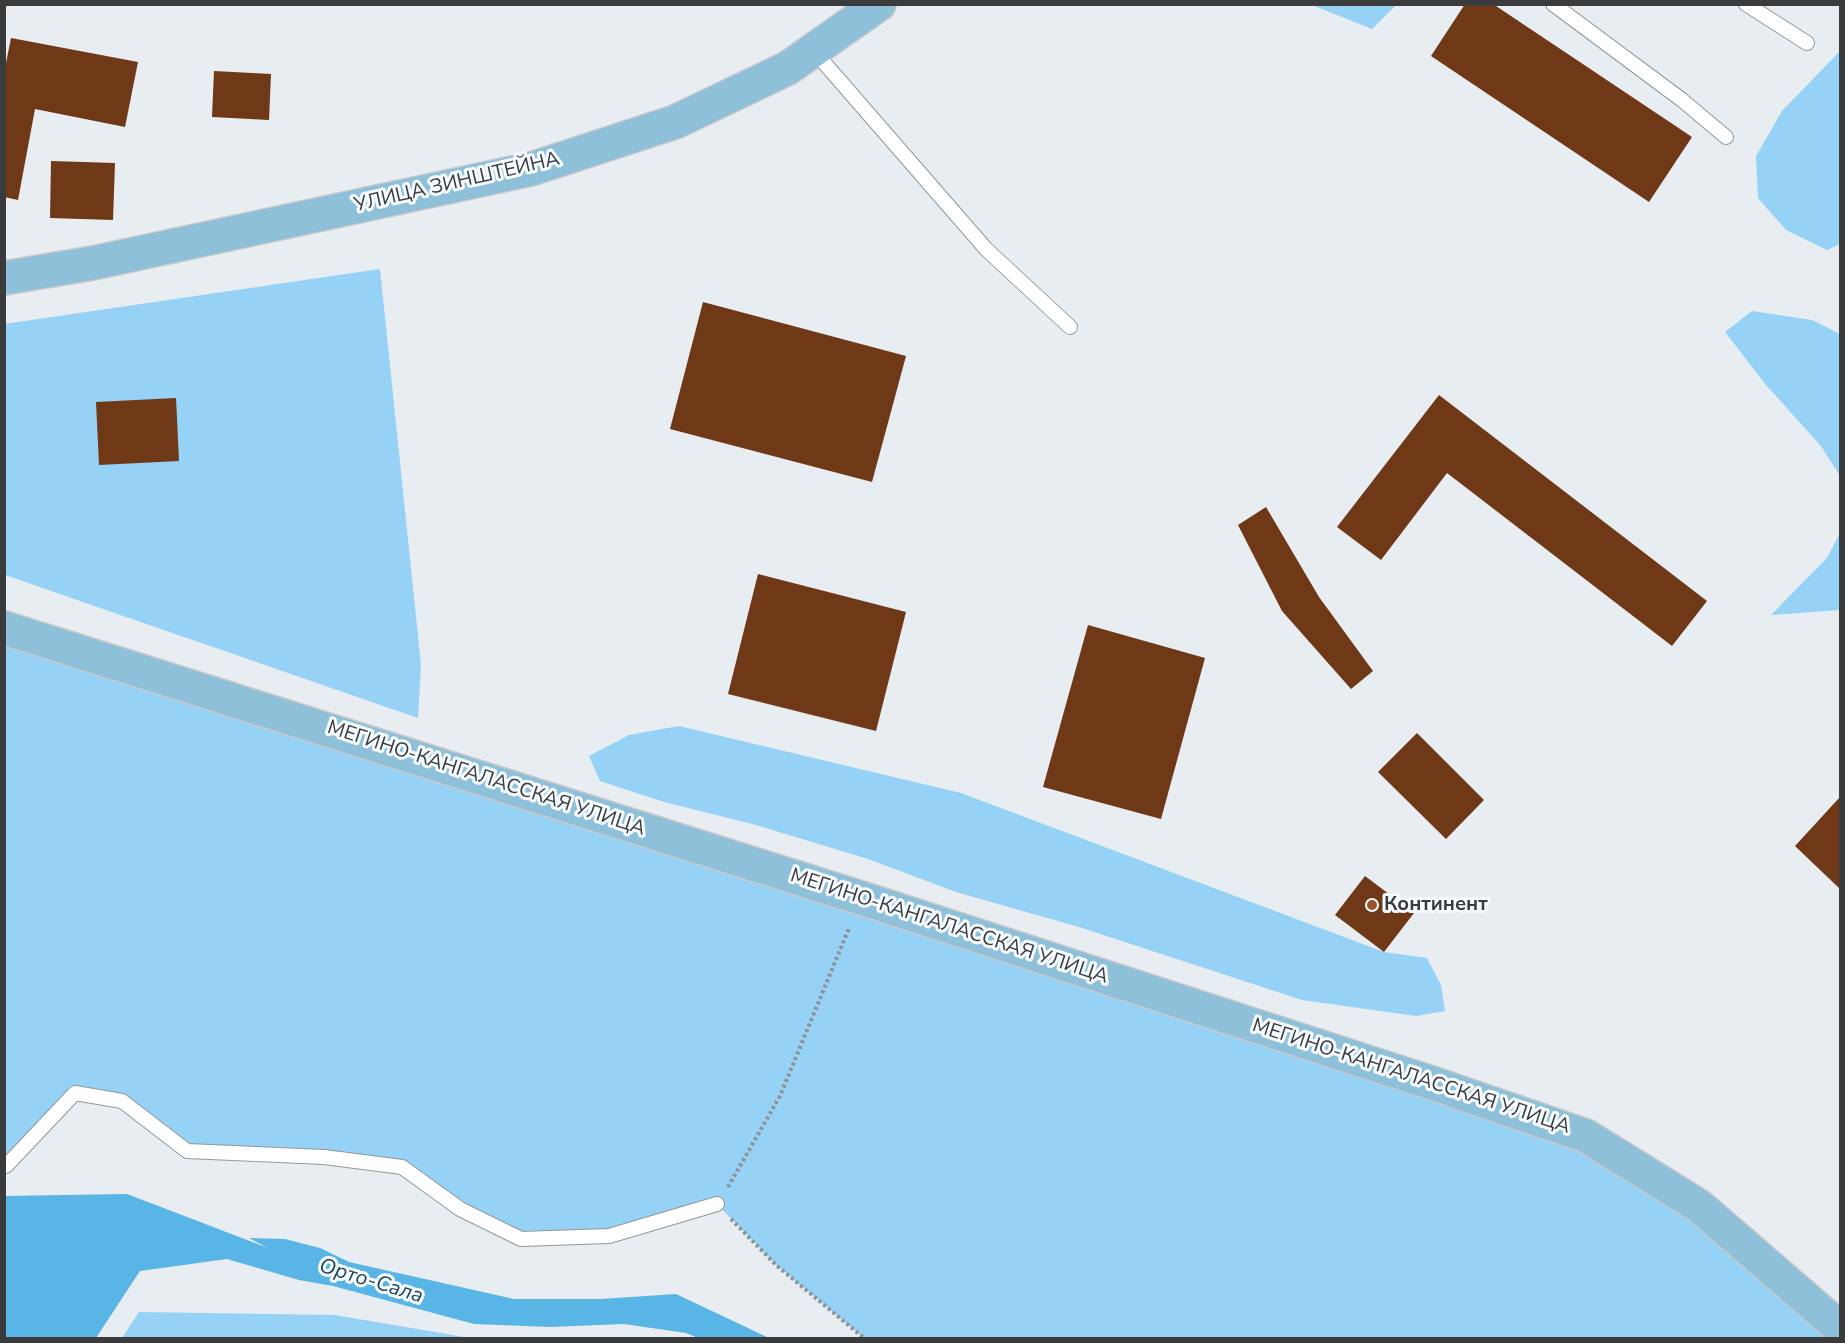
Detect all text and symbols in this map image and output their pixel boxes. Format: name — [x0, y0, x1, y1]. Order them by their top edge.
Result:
street label: УЛИЦА ЗИНШТЕЙНА — [352, 148, 562, 218]
street label: МЕГИНО-КАНГАЛАССКАЯ УЛИЦА — [324, 716, 648, 842]
street label: МЕГИНО-КАНГАЛАССКАЯ УЛИЦА — [787, 864, 1111, 990]
place label: Континент — [1384, 893, 1488, 917]
marker: Континент — [1365, 898, 1379, 912]
street label: МЕГИНО-КАНГАЛАССКАЯ УЛИЦА — [1249, 1014, 1573, 1140]
water label: Орто-Сала — [316, 1254, 426, 1310]

